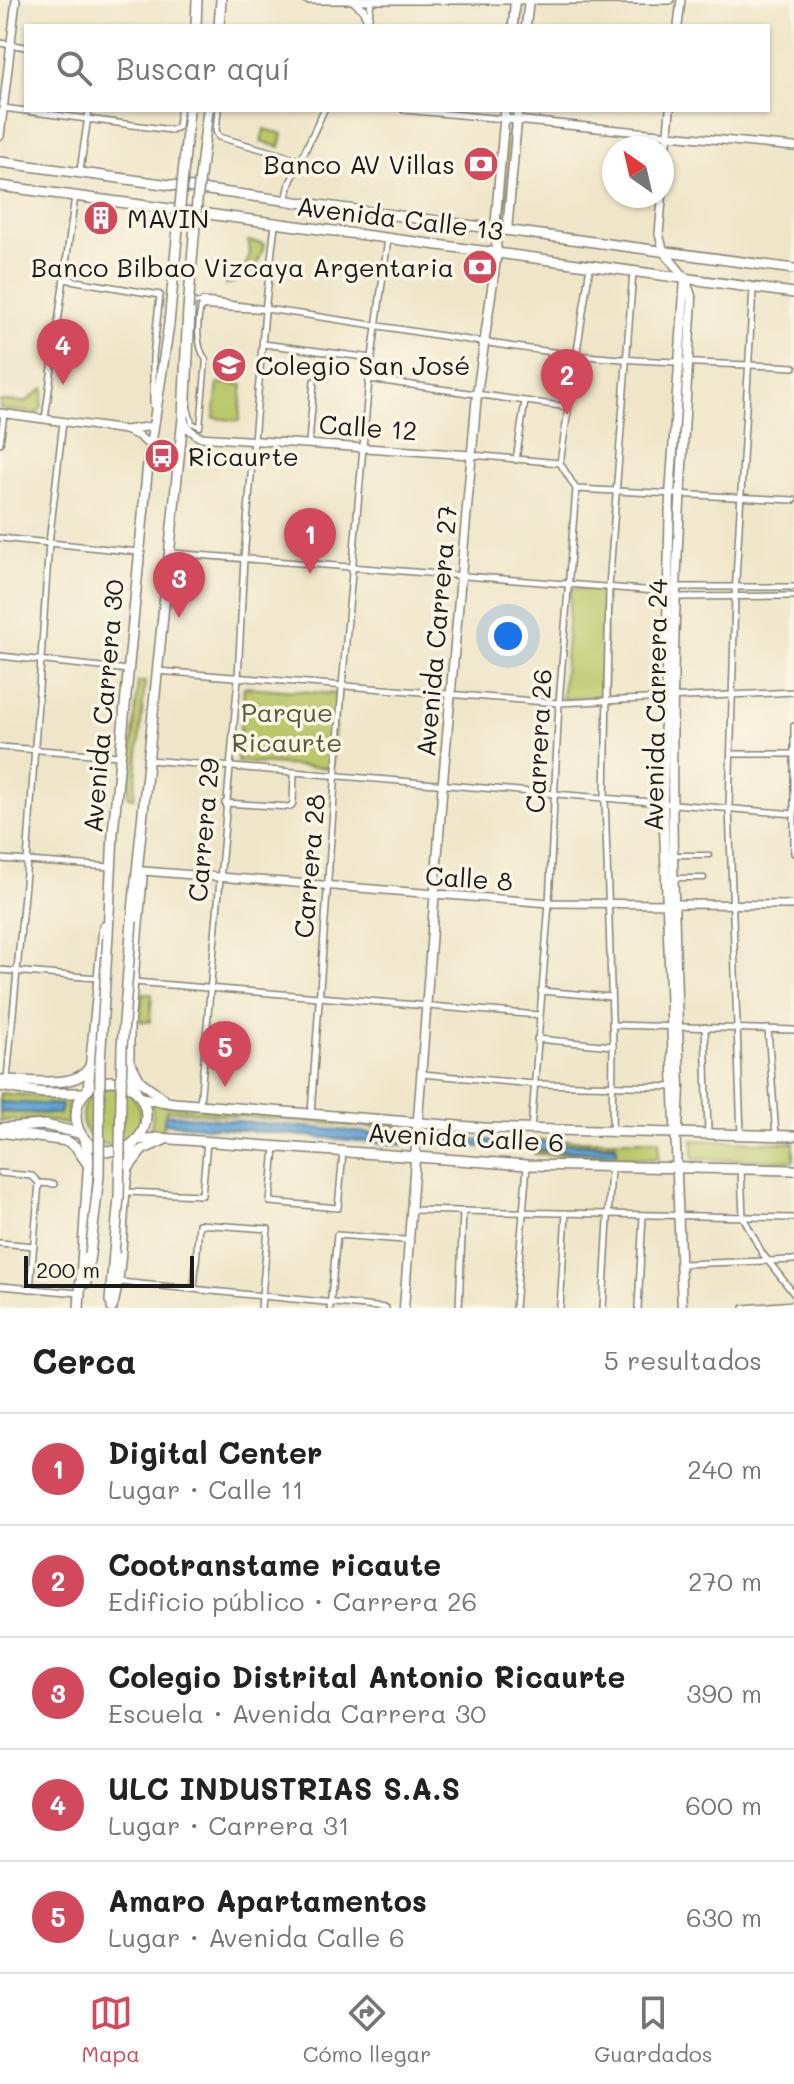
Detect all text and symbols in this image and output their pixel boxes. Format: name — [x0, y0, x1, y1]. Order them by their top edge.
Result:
search box — [24, 24, 770, 112]
icon: search — [52, 46, 96, 90]
text: Buscar aquí — [116, 48, 290, 88]
north arrow — [602, 136, 674, 208]
bank icon: Banco AV Villas — [462, 145, 500, 183]
place label: Banco AV Villas — [264, 147, 455, 181]
street label: Avenida Calle 13 — [295, 188, 505, 248]
building icon: MAVIN — [82, 199, 120, 237]
place label: MAVIN — [127, 201, 209, 235]
bank icon: Banco Bilbao Vizcaya Argentaria — [461, 248, 499, 286]
place label: Banco Bilbao Vizcaya Argentaria — [31, 250, 454, 284]
pin: 4 — [37, 319, 89, 385]
school or university icon: Colegio San José — [210, 346, 248, 384]
place label: Colegio San José — [255, 348, 470, 382]
pin: 2 — [541, 349, 593, 415]
street label: Calle 12 — [318, 407, 418, 447]
bus stop icon: Ricaurte — [143, 437, 181, 475]
place label: Ricaurte — [188, 439, 299, 473]
street label: Avenida Carrera 27 — [408, 504, 464, 758]
pin: 1 — [284, 508, 336, 574]
pin: 3 — [153, 552, 205, 618]
street label: Avenida Carrera 30 — [75, 578, 131, 834]
street label: Avenida Carrera 24 — [636, 578, 674, 832]
your location — [488, 616, 528, 656]
street label: Carrera 26 — [517, 668, 559, 814]
park label: Parque Ricaurte — [232, 695, 342, 759]
street label: Carrera 29 — [180, 757, 226, 903]
street label: Carrera 28 — [286, 792, 332, 940]
street label: Calle 8 — [424, 858, 514, 898]
pin: 5 — [199, 1021, 251, 1087]
street label: Avenida Calle 6 — [367, 1115, 565, 1159]
scale bar — [24, 1252, 194, 1288]
text: 200 m — [36, 1255, 100, 1284]
text: Cerca — [32, 1338, 136, 1383]
text: 5 resultados — [604, 1343, 762, 1377]
text: Digital Center — [108, 1432, 323, 1472]
text: 1 — [52, 1452, 64, 1486]
text: 240 m — [687, 1452, 762, 1486]
text: Lugar · Calle 11 — [108, 1472, 304, 1506]
text: Cootranstame ricaute — [108, 1544, 441, 1584]
text: 2 — [51, 1564, 65, 1598]
text: 270 m — [688, 1564, 762, 1598]
text: Edificio público · Carrera 26 — [108, 1584, 477, 1618]
text: Colegio Distrital Antonio Ricaurte — [108, 1656, 625, 1696]
text: 3 — [50, 1676, 66, 1710]
text: 390 m — [686, 1676, 762, 1710]
text: Escuela · Avenida Carrera 30 — [108, 1696, 486, 1730]
text: ULC INDUSTRIAS S.A.S — [108, 1768, 460, 1808]
text: 4 — [50, 1788, 66, 1822]
text: 600 m — [685, 1788, 762, 1822]
text: Lugar · Carrera 31 — [108, 1808, 350, 1842]
text: Amaro Apartamentos — [108, 1880, 427, 1920]
text: 5 — [50, 1900, 66, 1934]
text: 630 m — [686, 1900, 762, 1934]
text: Lugar · Avenida Calle 6 — [108, 1920, 405, 1954]
tab: Mapa — [81, 1991, 140, 2068]
tab: Cómo llegar — [303, 1991, 431, 2068]
tab: Guardados — [594, 1991, 713, 2068]

